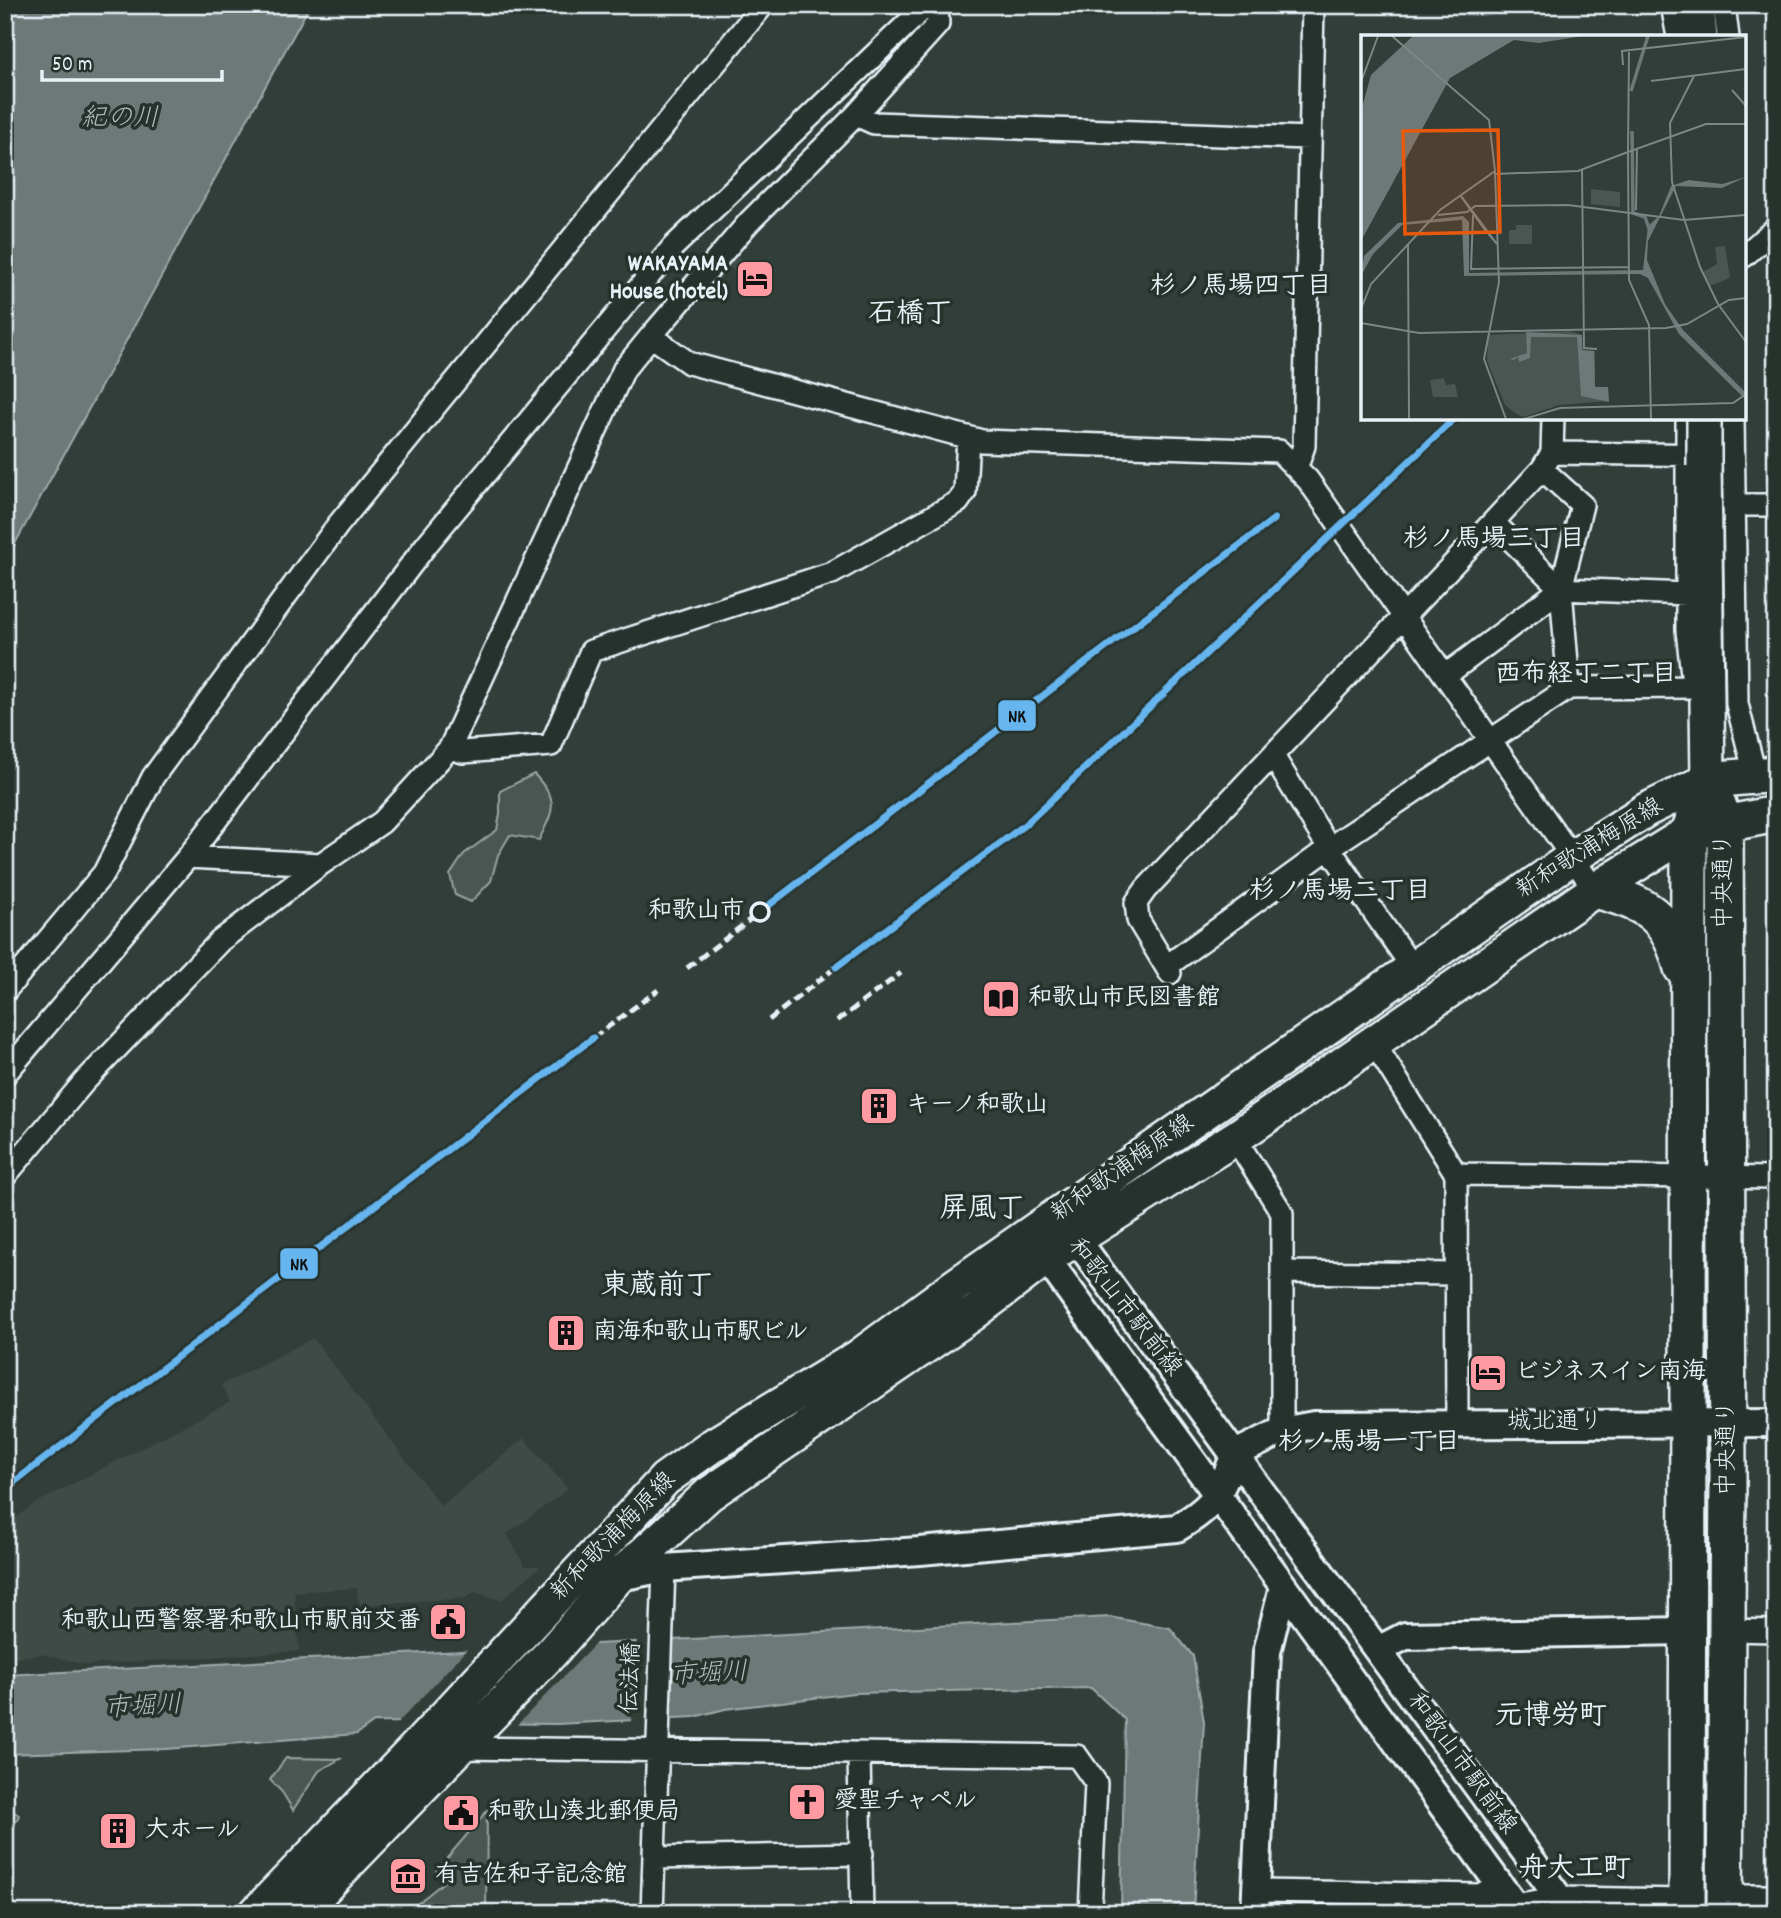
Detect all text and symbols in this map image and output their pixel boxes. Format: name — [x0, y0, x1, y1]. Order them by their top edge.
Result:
inset map — [1361, 35, 1746, 420]
scale bar — [42, 38, 222, 82]
text: 50 m — [52, 51, 92, 81]
water label: 紀の川 — [81, 101, 159, 138]
place label: WAKAYAMA House (hotel) — [610, 248, 728, 310]
hotel icon: WAKAYAMA House (hotel) — [734, 258, 776, 300]
district label: 杉ノ馬場四丁目 — [1150, 269, 1332, 306]
district label: 石橋丁 — [868, 296, 952, 336]
district label: 杉ノ馬場三丁目 — [1403, 522, 1585, 559]
district label: 西布経丁二丁目 — [1495, 657, 1677, 694]
line badge: NK — [997, 699, 1037, 732]
text: NK — [1008, 705, 1026, 732]
street label: 新和歌浦梅原線 — [1510, 790, 1670, 908]
street label: 中央通り — [1708, 833, 1742, 929]
district label: 杉ノ馬場二丁目 — [1249, 874, 1431, 911]
place label: 和歌山市 — [648, 895, 744, 929]
marker: 和歌山市 — [750, 902, 770, 922]
library icon: 和歌山市民図書館 — [980, 978, 1022, 1020]
place label: 和歌山市民図書館 — [1028, 982, 1220, 1016]
building icon: キーノ和歌山 — [858, 1085, 900, 1127]
place label: キーノ和歌山 — [906, 1089, 1048, 1123]
street label: 新和歌浦梅原線 — [1044, 1107, 1202, 1231]
district label: 屏風丁 — [940, 1191, 1024, 1231]
street label: 和歌山市駅前線 — [1059, 1231, 1189, 1385]
line badge: NK — [279, 1247, 319, 1280]
text: NK — [290, 1253, 308, 1280]
district label: 東蔵前丁 — [601, 1268, 713, 1308]
building icon: 南海和歌山市駅ビル — [545, 1312, 587, 1354]
place label: 南海和歌山市駅ビル — [593, 1316, 809, 1350]
hotel icon: ビジネスイン南海 — [1467, 1352, 1509, 1394]
place label: ビジネスイン南海 — [1515, 1356, 1706, 1390]
street label: 中央通り — [1711, 1400, 1745, 1496]
street label: 城北通り — [1507, 1406, 1603, 1440]
district label: 杉ノ馬場一丁目 — [1278, 1425, 1460, 1462]
street label: 新和歌浦梅原線 — [543, 1465, 685, 1609]
public building icon: 和歌山西警察署和歌山市駅前交番 — [427, 1601, 469, 1643]
place label: 和歌山西警察署和歌山市駅前交番 — [61, 1605, 421, 1639]
street label: 伝法橋 — [614, 1641, 650, 1715]
water label: 市堀川 — [669, 1654, 749, 1696]
street label: 和歌山市駅前線 — [1398, 1686, 1524, 1842]
water label: 市堀川 — [103, 1687, 183, 1729]
district label: 元博労町 — [1495, 1698, 1607, 1738]
church icon: 愛聖チャペル — [786, 1781, 828, 1823]
place label: 愛聖チャペル — [834, 1785, 977, 1819]
public building icon: 和歌山湊北郵便局 — [440, 1792, 482, 1834]
place label: 和歌山湊北郵便局 — [488, 1796, 680, 1830]
building icon: 大ホール — [97, 1810, 139, 1852]
place label: 大ホール — [145, 1814, 240, 1848]
district label: 舟大工町 — [1519, 1851, 1631, 1891]
museum icon: 有吉佐和子記念館 — [387, 1855, 429, 1897]
place label: 有吉佐和子記念館 — [435, 1859, 627, 1893]

